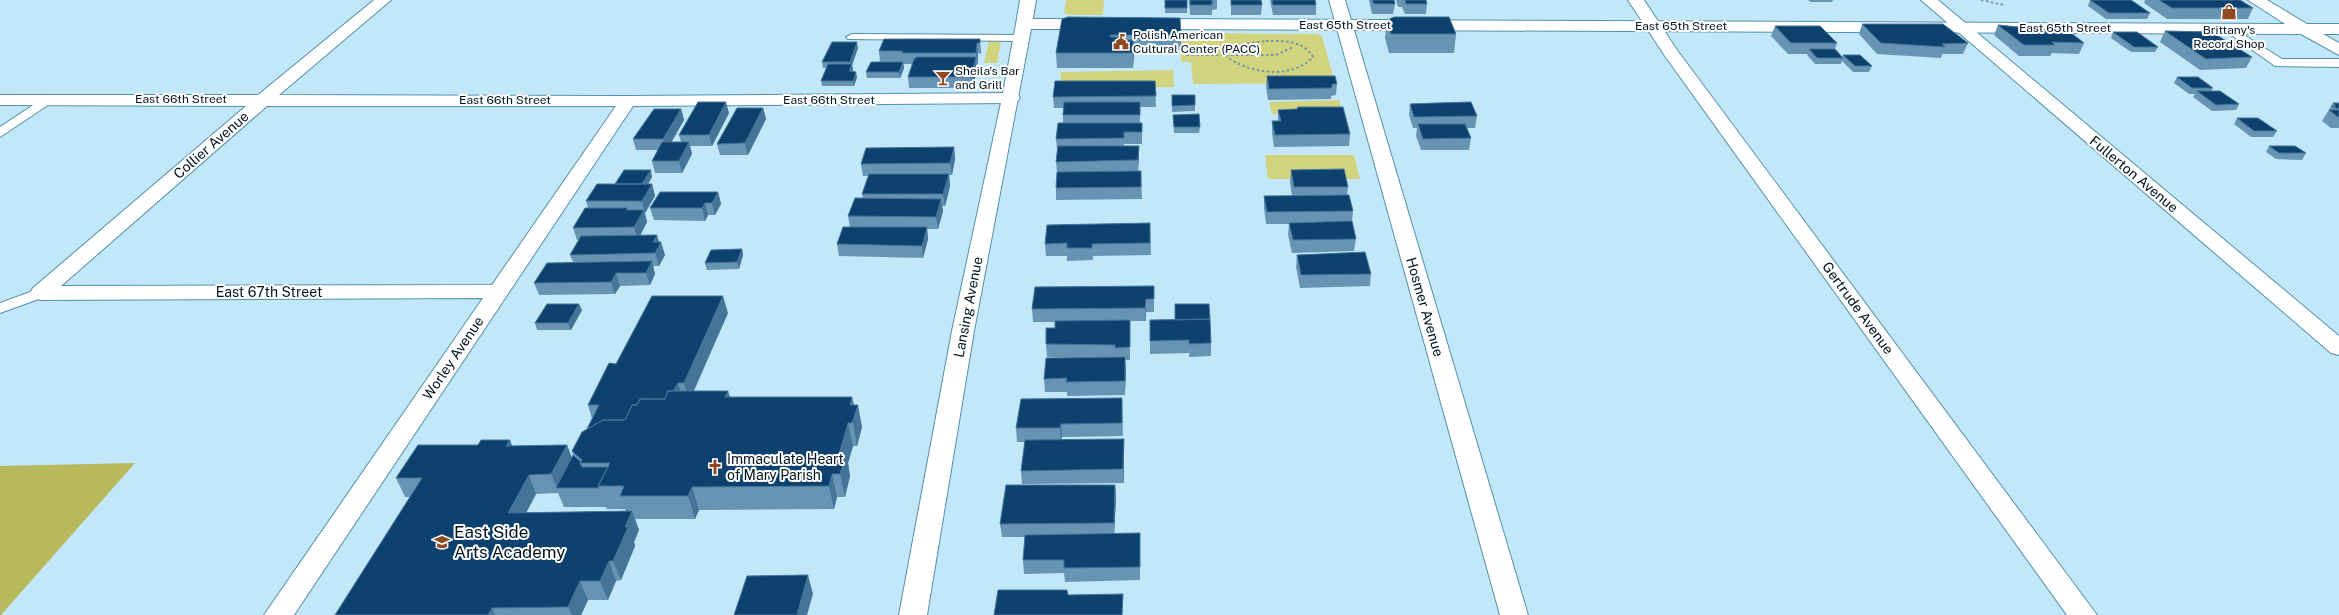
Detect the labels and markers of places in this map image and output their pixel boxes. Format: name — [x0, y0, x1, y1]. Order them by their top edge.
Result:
shop icon: Brittany's Record Shop — [2220, 3, 2238, 21]
place label: Brittany's Record Shop — [2193, 23, 2265, 51]
place label: Polish American Cultural Center (PACC) — [1133, 28, 1260, 56]
public building icon: Polish American Cultural Center (PACC) — [1112, 33, 1130, 51]
place label: Sheila's Bar and Grill — [955, 64, 1020, 92]
bar icon: Sheila's Bar and Grill — [934, 69, 952, 87]
place label: Immaculate Heart of Mary Parish — [727, 451, 844, 483]
church icon: Immaculate Heart of Mary Parish — [706, 458, 724, 476]
place label: East Side Arts Academy — [454, 522, 565, 562]
school or university icon: East Side Arts Academy — [433, 533, 451, 551]

